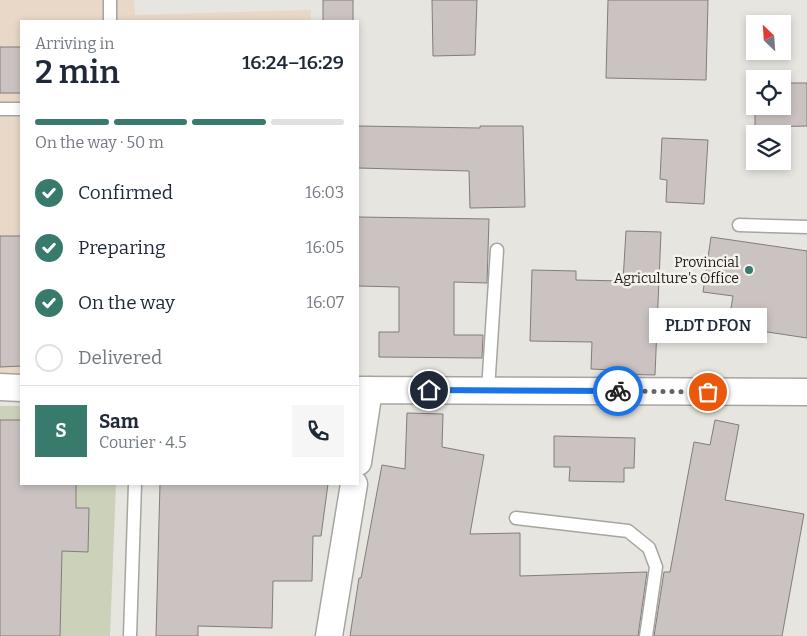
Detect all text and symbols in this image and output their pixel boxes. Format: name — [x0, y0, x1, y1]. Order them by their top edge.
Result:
north arrow — [746, 15, 791, 60]
map controls — [746, 15, 791, 170]
text: Arriving in — [35, 34, 114, 53]
text: 16:24–16:29 — [242, 51, 344, 74]
text: 2 min — [35, 53, 120, 91]
button: locate — [746, 70, 791, 115]
button: layers — [746, 125, 791, 170]
text: On the way · 50 m — [35, 133, 164, 152]
icon: check — [35, 179, 63, 207]
text: Confirmed — [78, 181, 173, 204]
text: 16:03 — [305, 183, 344, 202]
icon: check — [35, 234, 63, 262]
text: Preparing — [78, 236, 166, 259]
text: 16:05 — [306, 238, 344, 257]
place label: Provincial Agriculture's Office — [614, 254, 739, 287]
marker: Provincial Agriculture's Office — [743, 264, 755, 276]
icon: check — [35, 289, 63, 317]
text: On the way — [78, 291, 175, 314]
text: 16:07 — [306, 293, 344, 312]
callout: PLDT DFON — [649, 307, 767, 342]
text: PLDT DFON — [665, 316, 751, 335]
text: Delivered — [78, 346, 162, 369]
courier — [593, 366, 643, 416]
pin — [408, 369, 450, 411]
pin — [687, 371, 729, 413]
icon: home — [415, 376, 443, 404]
icon: bike — [604, 377, 632, 405]
icon: bag — [694, 378, 722, 406]
button: phone — [292, 405, 344, 457]
text: Sam — [99, 410, 139, 433]
text: S — [55, 419, 67, 442]
text: Courier · 4.5 — [99, 433, 187, 452]

